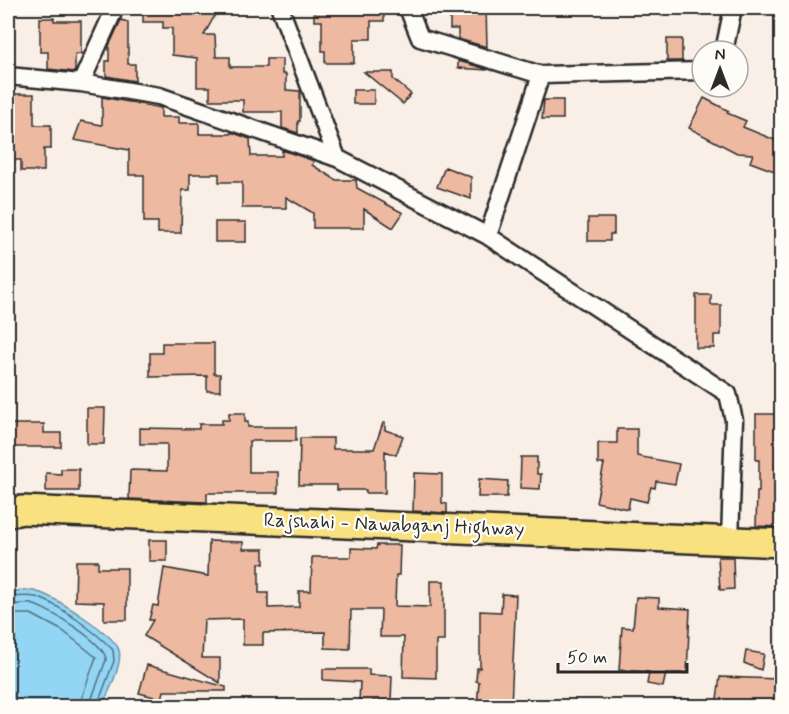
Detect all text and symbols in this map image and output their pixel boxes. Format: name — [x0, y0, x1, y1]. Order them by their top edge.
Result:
north arrow — [690, 39, 750, 99]
text: N — [715, 45, 725, 66]
street label: Rajshahi - Nawabganj Highway — [263, 507, 525, 545]
scale bar — [558, 636, 687, 674]
text: 50 m — [567, 646, 607, 670]

